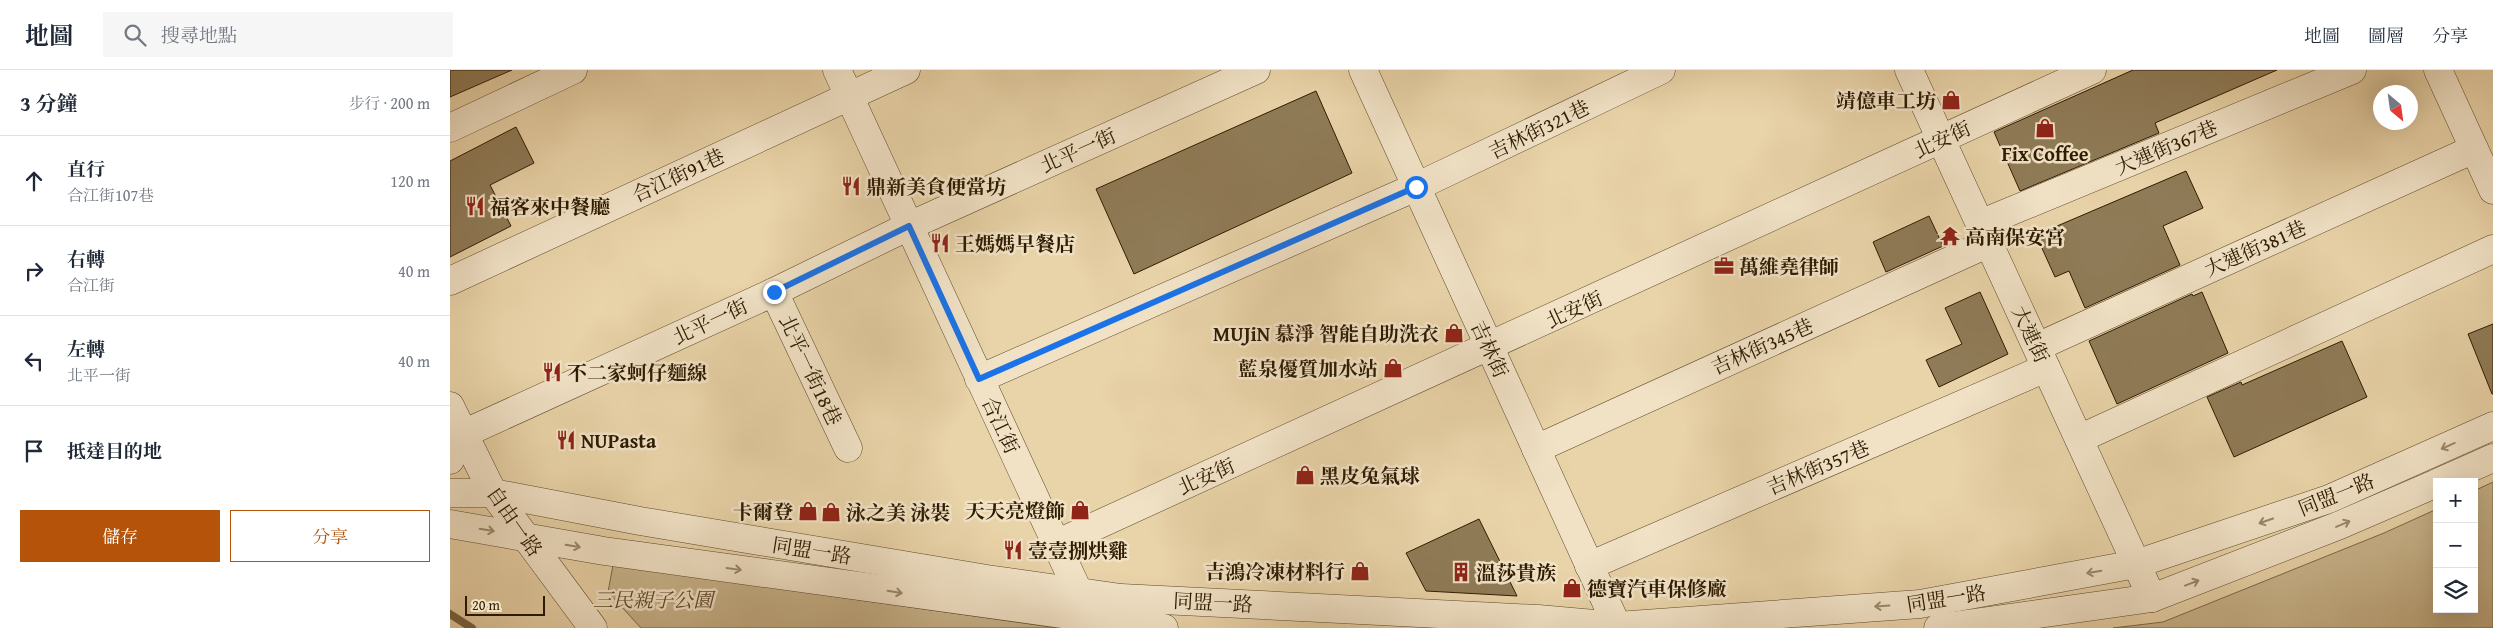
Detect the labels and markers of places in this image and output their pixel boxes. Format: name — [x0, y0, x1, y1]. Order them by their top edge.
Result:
place label: 靖億車工坊 — [1836, 86, 1936, 115]
shop icon: 靖億車工坊 — [1940, 89, 1962, 111]
shop icon: Fix Coffee — [2034, 117, 2056, 139]
place label: Fix Coffee — [2001, 139, 2089, 168]
place label: 鼎新美食便當坊 — [866, 172, 1006, 201]
restaurant icon: 鼎新美食便當坊 — [840, 175, 862, 197]
place label: 福客來中餐廳 — [490, 192, 610, 221]
restaurant icon: 福客來中餐廳 — [464, 195, 486, 217]
place label: 高南保安宮 — [1965, 222, 2065, 251]
temple icon: 高南保安宮 — [1939, 225, 1961, 247]
place label: 王媽媽早餐店 — [955, 229, 1075, 258]
restaurant icon: 王媽媽早餐店 — [929, 232, 951, 254]
place label: 萬維堯律師 — [1739, 252, 1839, 281]
office icon: 萬維堯律師 — [1713, 255, 1735, 277]
place label: MUJiN 慕淨 智能自助洗衣 — [1213, 319, 1439, 348]
shop icon: MUJiN 慕淨 智能自助洗衣 — [1443, 322, 1465, 344]
place label: 藍泉優質加水站 — [1238, 354, 1378, 383]
shop icon: 藍泉優質加水站 — [1382, 357, 1404, 379]
place label: 不二家蚵仔麵線 — [567, 358, 707, 387]
restaurant icon: 不二家蚵仔麵線 — [541, 361, 563, 383]
place label: NUPasta — [581, 426, 657, 455]
restaurant icon: NUPasta — [555, 429, 577, 451]
place label: 黑皮兔氣球 — [1320, 461, 1420, 490]
shop icon: 黑皮兔氣球 — [1294, 464, 1316, 486]
place label: 天天亮燈飾 — [965, 496, 1065, 525]
place label: 卡爾登 — [733, 497, 793, 526]
place label: 泳之美 泳裝 — [846, 498, 950, 527]
shop icon: 天天亮燈飾 — [1069, 499, 1091, 521]
shop icon: 卡爾登 — [797, 500, 819, 522]
shop icon: 泳之美 泳裝 — [820, 501, 842, 523]
place label: 壹壹捌烘雞 — [1028, 536, 1128, 565]
restaurant icon: 壹壹捌烘雞 — [1002, 539, 1024, 561]
place label: 吉鴻冷凍材料行 — [1205, 557, 1345, 586]
place label: 溫莎貴族 — [1476, 558, 1556, 587]
shop icon: 吉鴻冷凍材料行 — [1349, 560, 1371, 582]
building icon: 溫莎貴族 — [1450, 561, 1472, 583]
place label: 德寶汽車保修廠 — [1587, 574, 1727, 603]
shop icon: 德寶汽車保修廠 — [1561, 577, 1583, 599]

